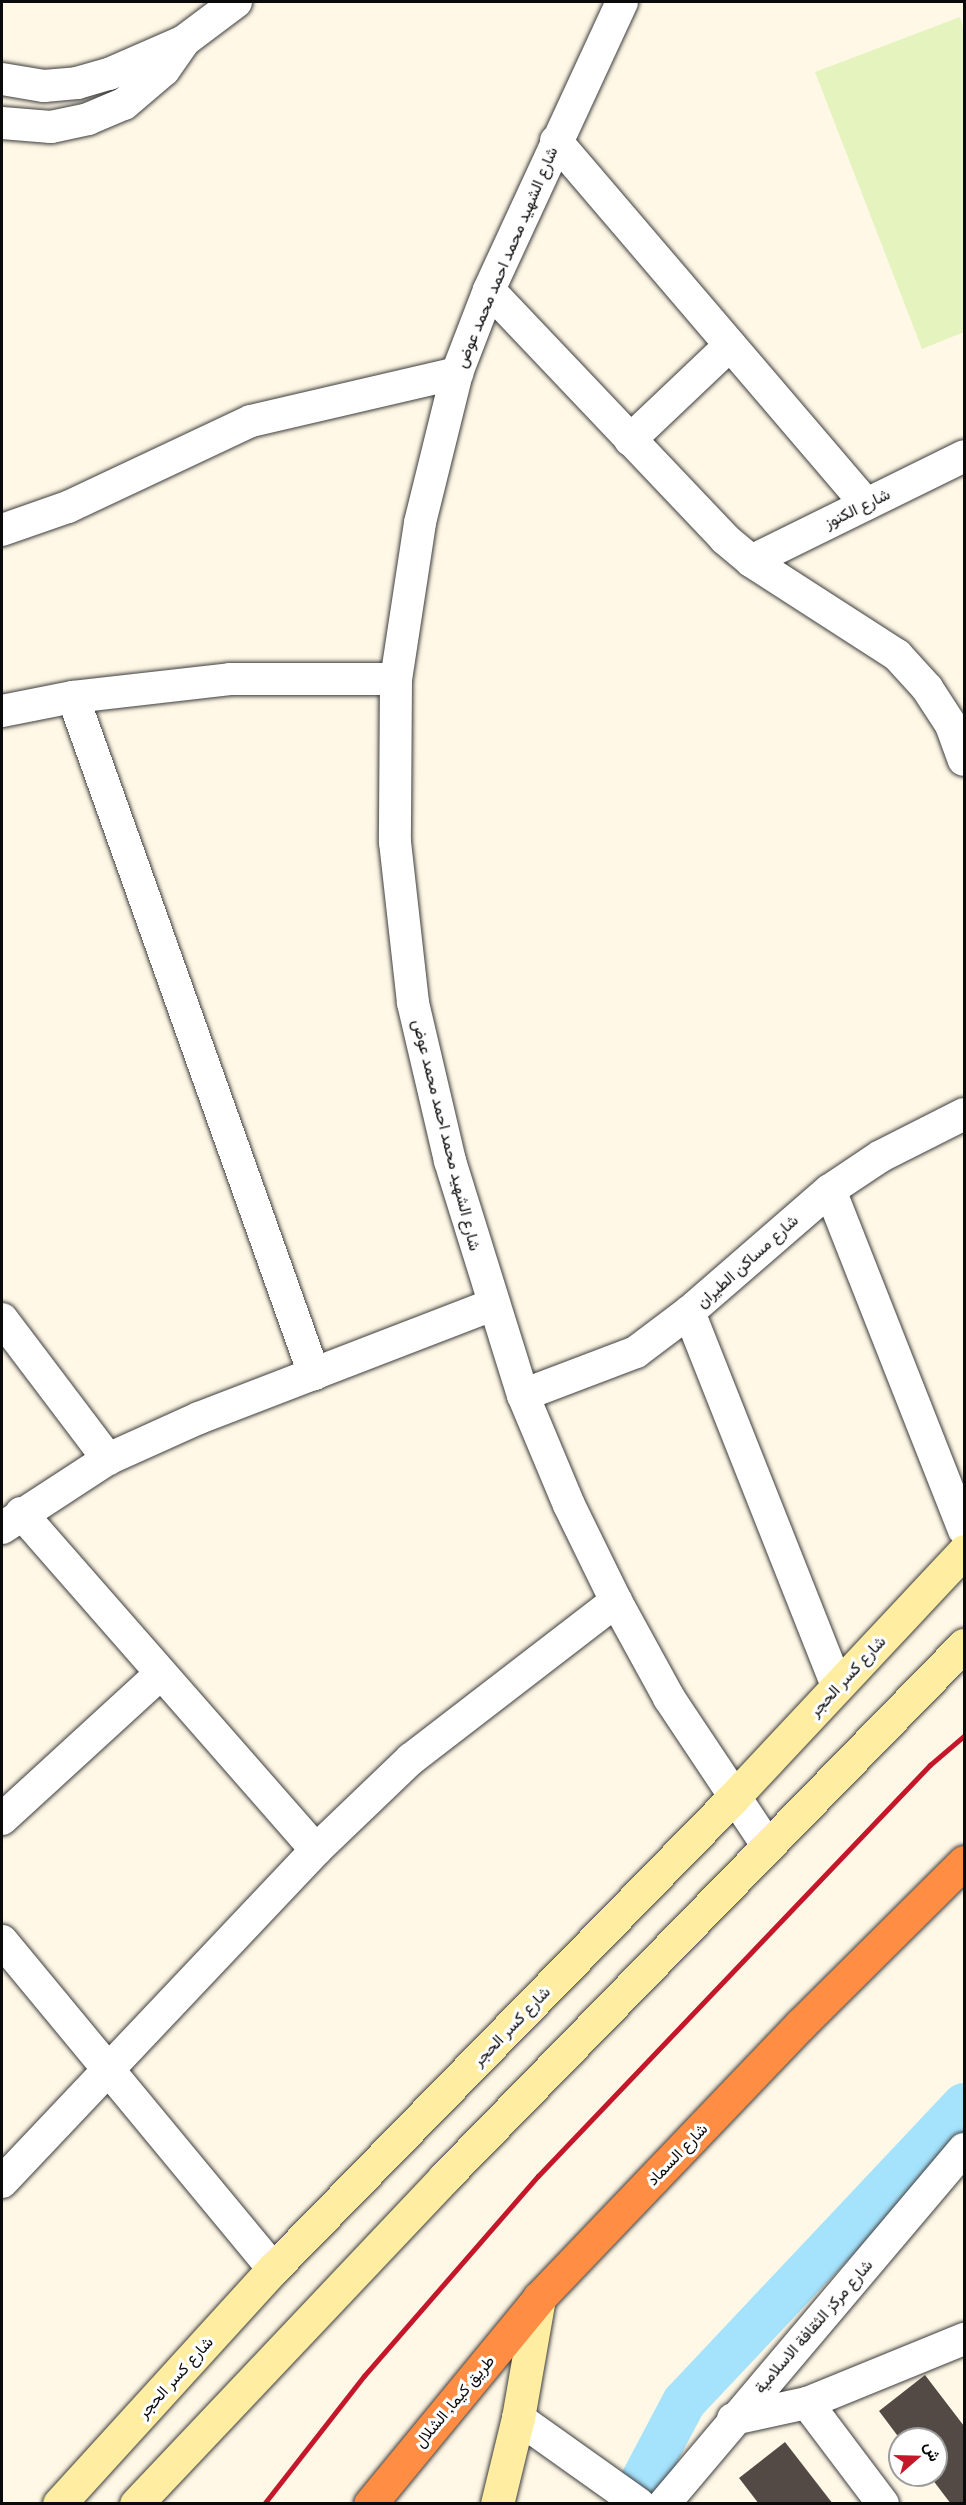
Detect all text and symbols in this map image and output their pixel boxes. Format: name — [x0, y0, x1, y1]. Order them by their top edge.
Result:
street label: شارع الشهيد محمد احمد محمد عوض — [451, 144, 561, 370]
street label: شارع الكنوز — [821, 484, 893, 532]
street label: شارع الشهيد محمد احمد محمد عوض — [409, 1017, 485, 1253]
street label: شارع مساكن الطيران — [692, 1210, 802, 1312]
street label: شارع كسر الحجر — [805, 1632, 889, 1720]
street label: شارع كسر الحجر — [468, 1982, 554, 2070]
street label: شارع السماد — [643, 2119, 711, 2189]
street label: شارع مركز الثقافة الاسلامية — [750, 2255, 876, 2397]
street label: شارع كسر الحجر — [133, 2332, 217, 2422]
street label: طريق كيما, الشلال — [410, 2351, 498, 2451]
north arrow — [888, 2427, 948, 2487]
text: ش — [920, 2439, 947, 2464]

